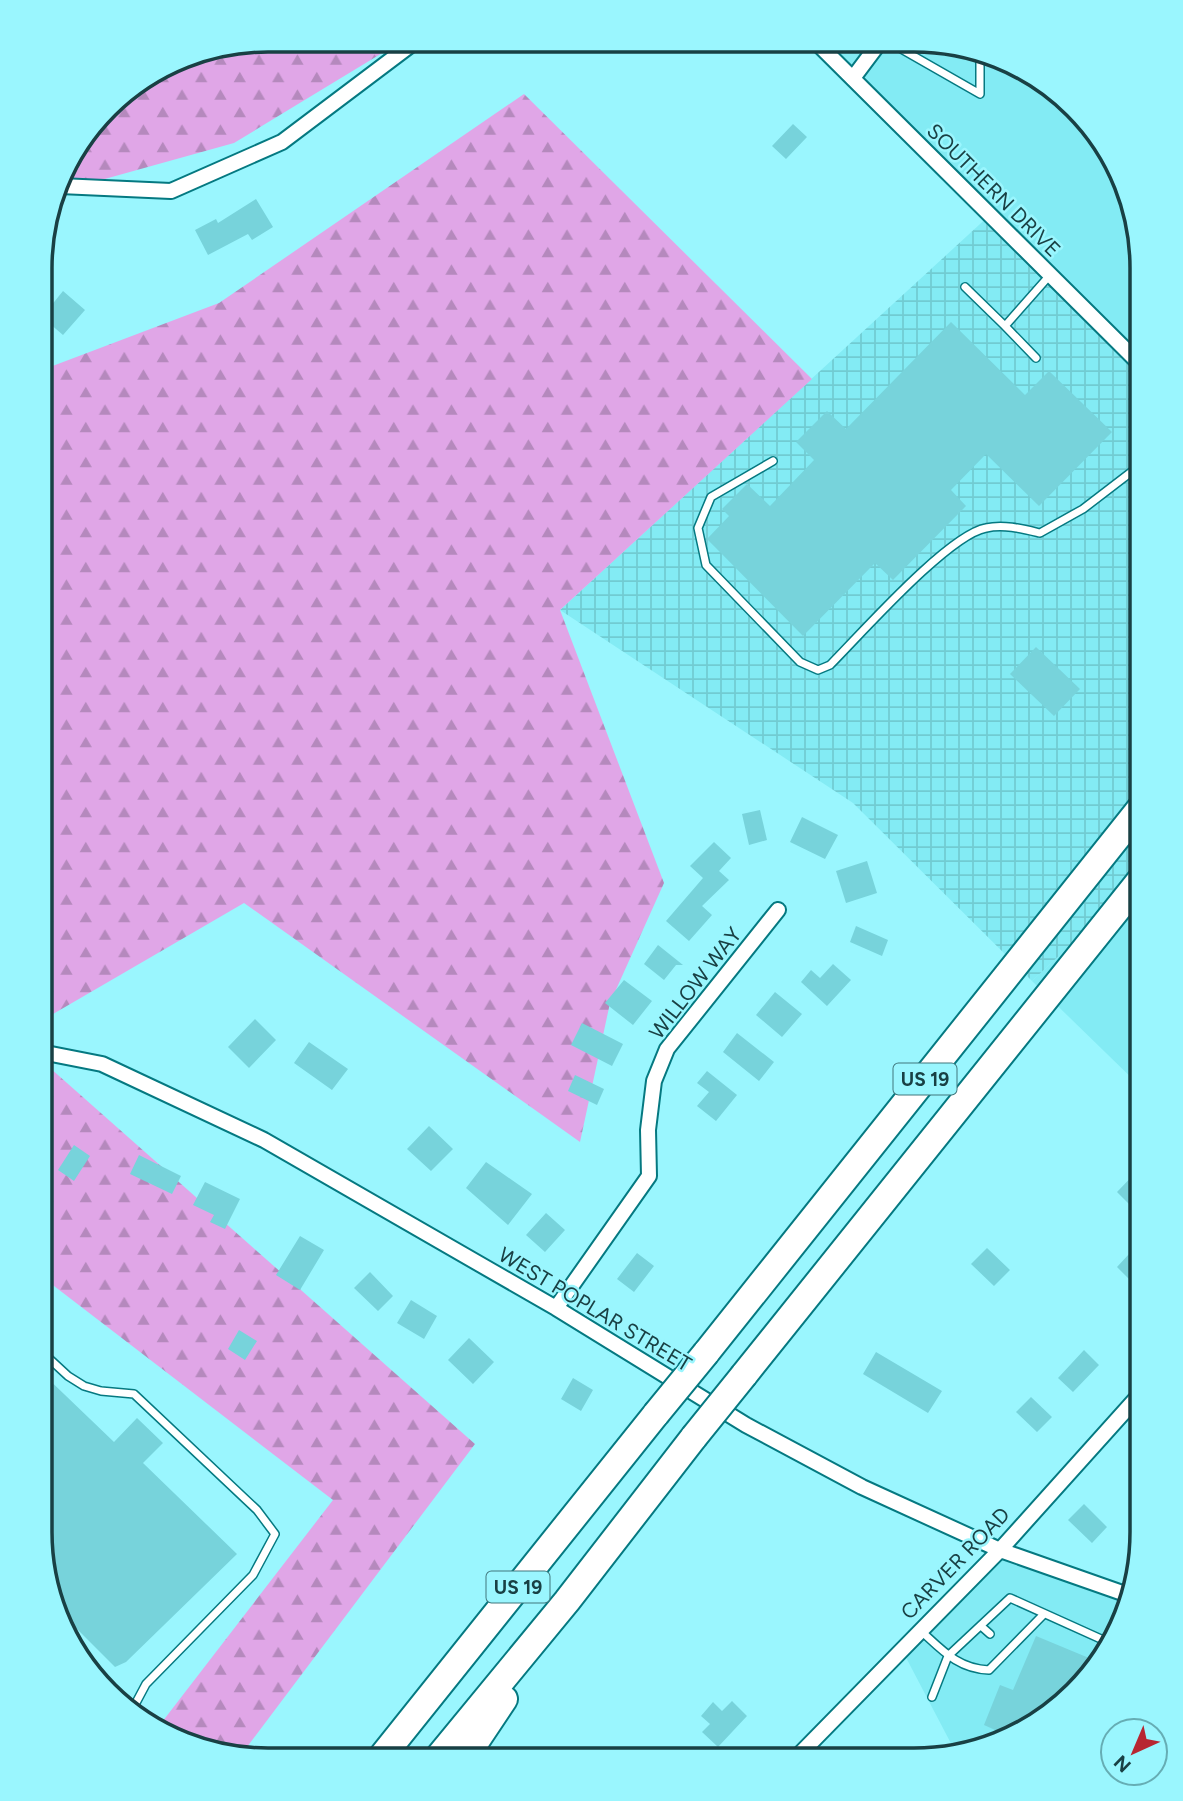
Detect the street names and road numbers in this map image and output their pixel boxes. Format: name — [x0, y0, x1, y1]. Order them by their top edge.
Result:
street label: SOUTHERN DRIVE — [922, 118, 1066, 262]
street label: WILLOW WAY — [644, 922, 747, 1044]
road number: US 19 — [894, 1064, 956, 1094]
street label: WEST POPLAR STREET — [494, 1242, 696, 1377]
street label: CARVER ROAD — [895, 1502, 1015, 1624]
road number: US 19 — [486, 1572, 550, 1602]

